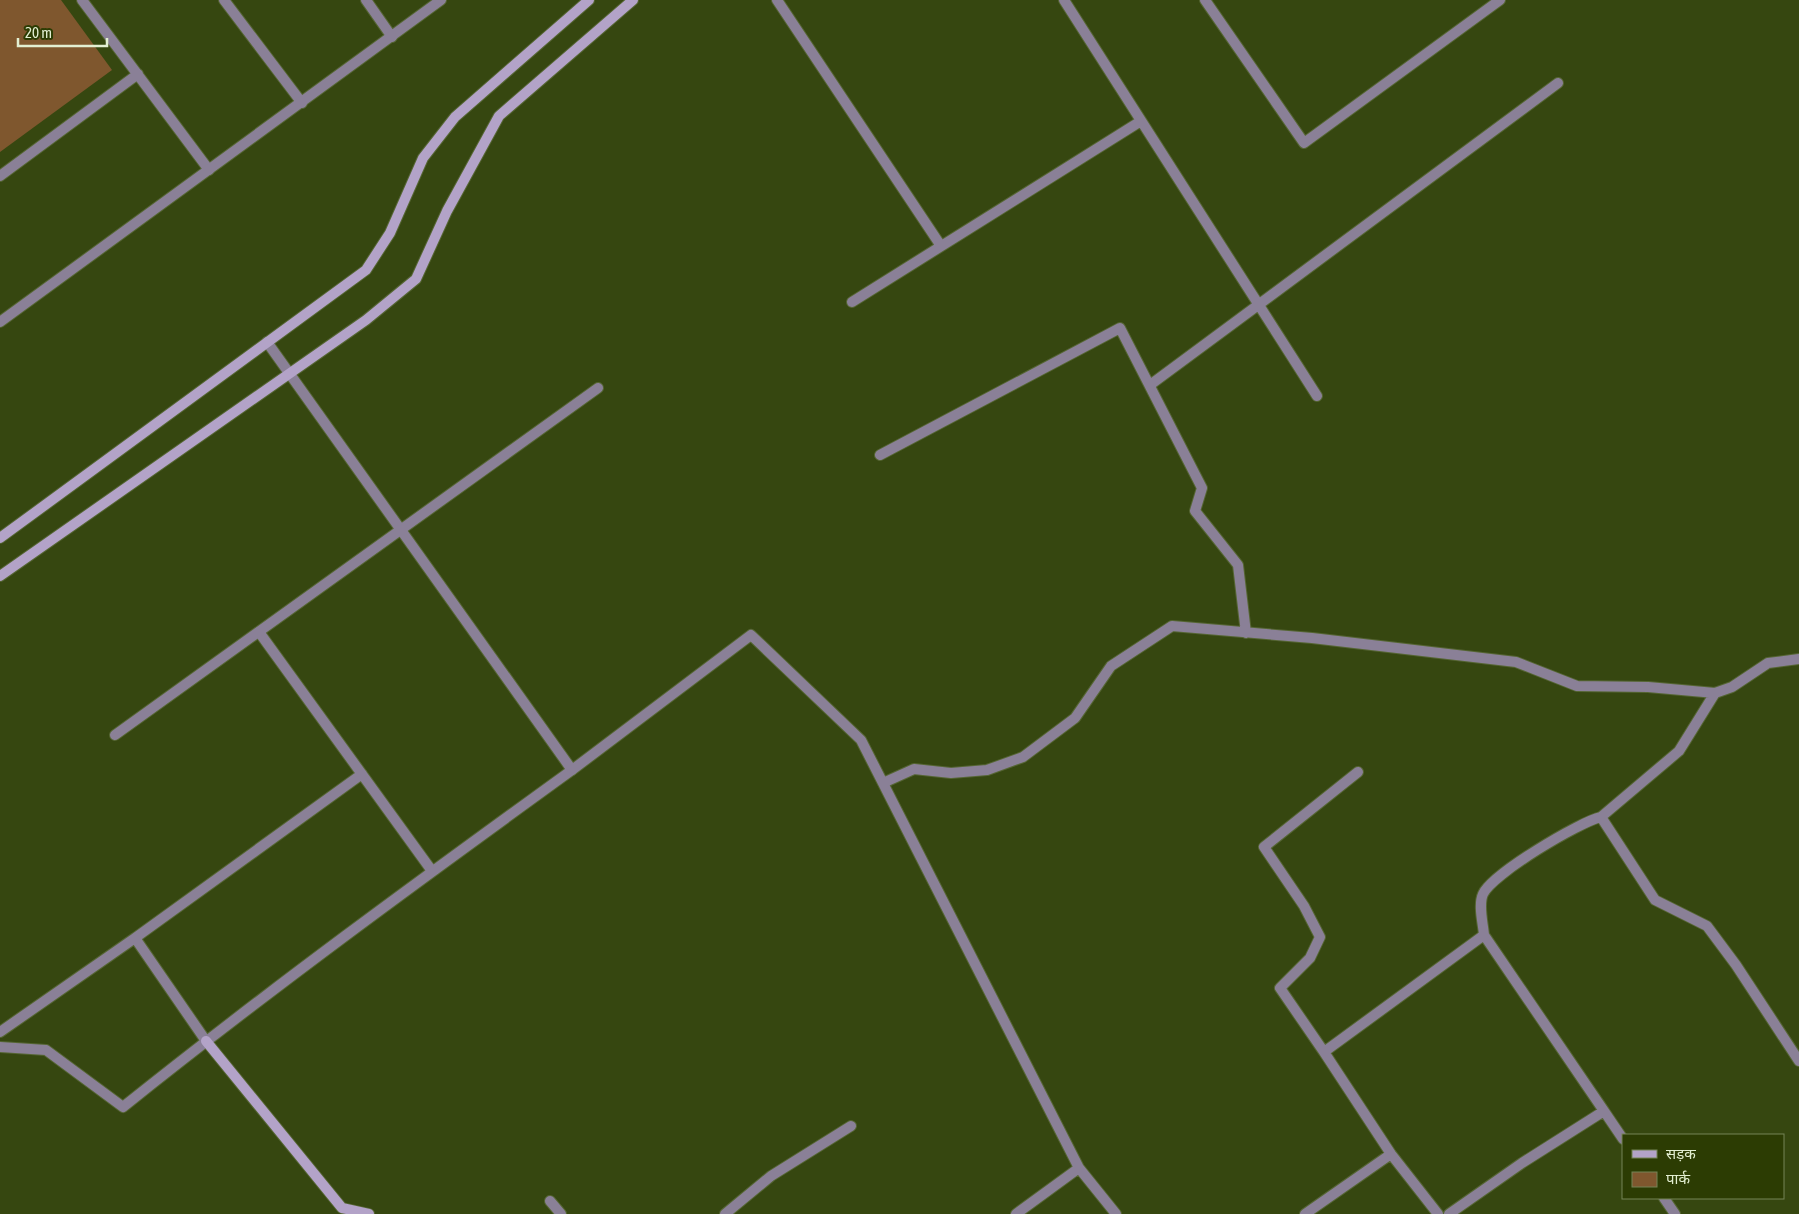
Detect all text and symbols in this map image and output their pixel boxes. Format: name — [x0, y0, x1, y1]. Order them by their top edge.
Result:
scale bar — [18, 15, 106, 47]
text: 20 m — [25, 24, 52, 41]
legend — [1622, 1134, 1784, 1199]
text: सड़क — [1666, 1145, 1696, 1162]
text: पार्क — [1666, 1170, 1690, 1187]

